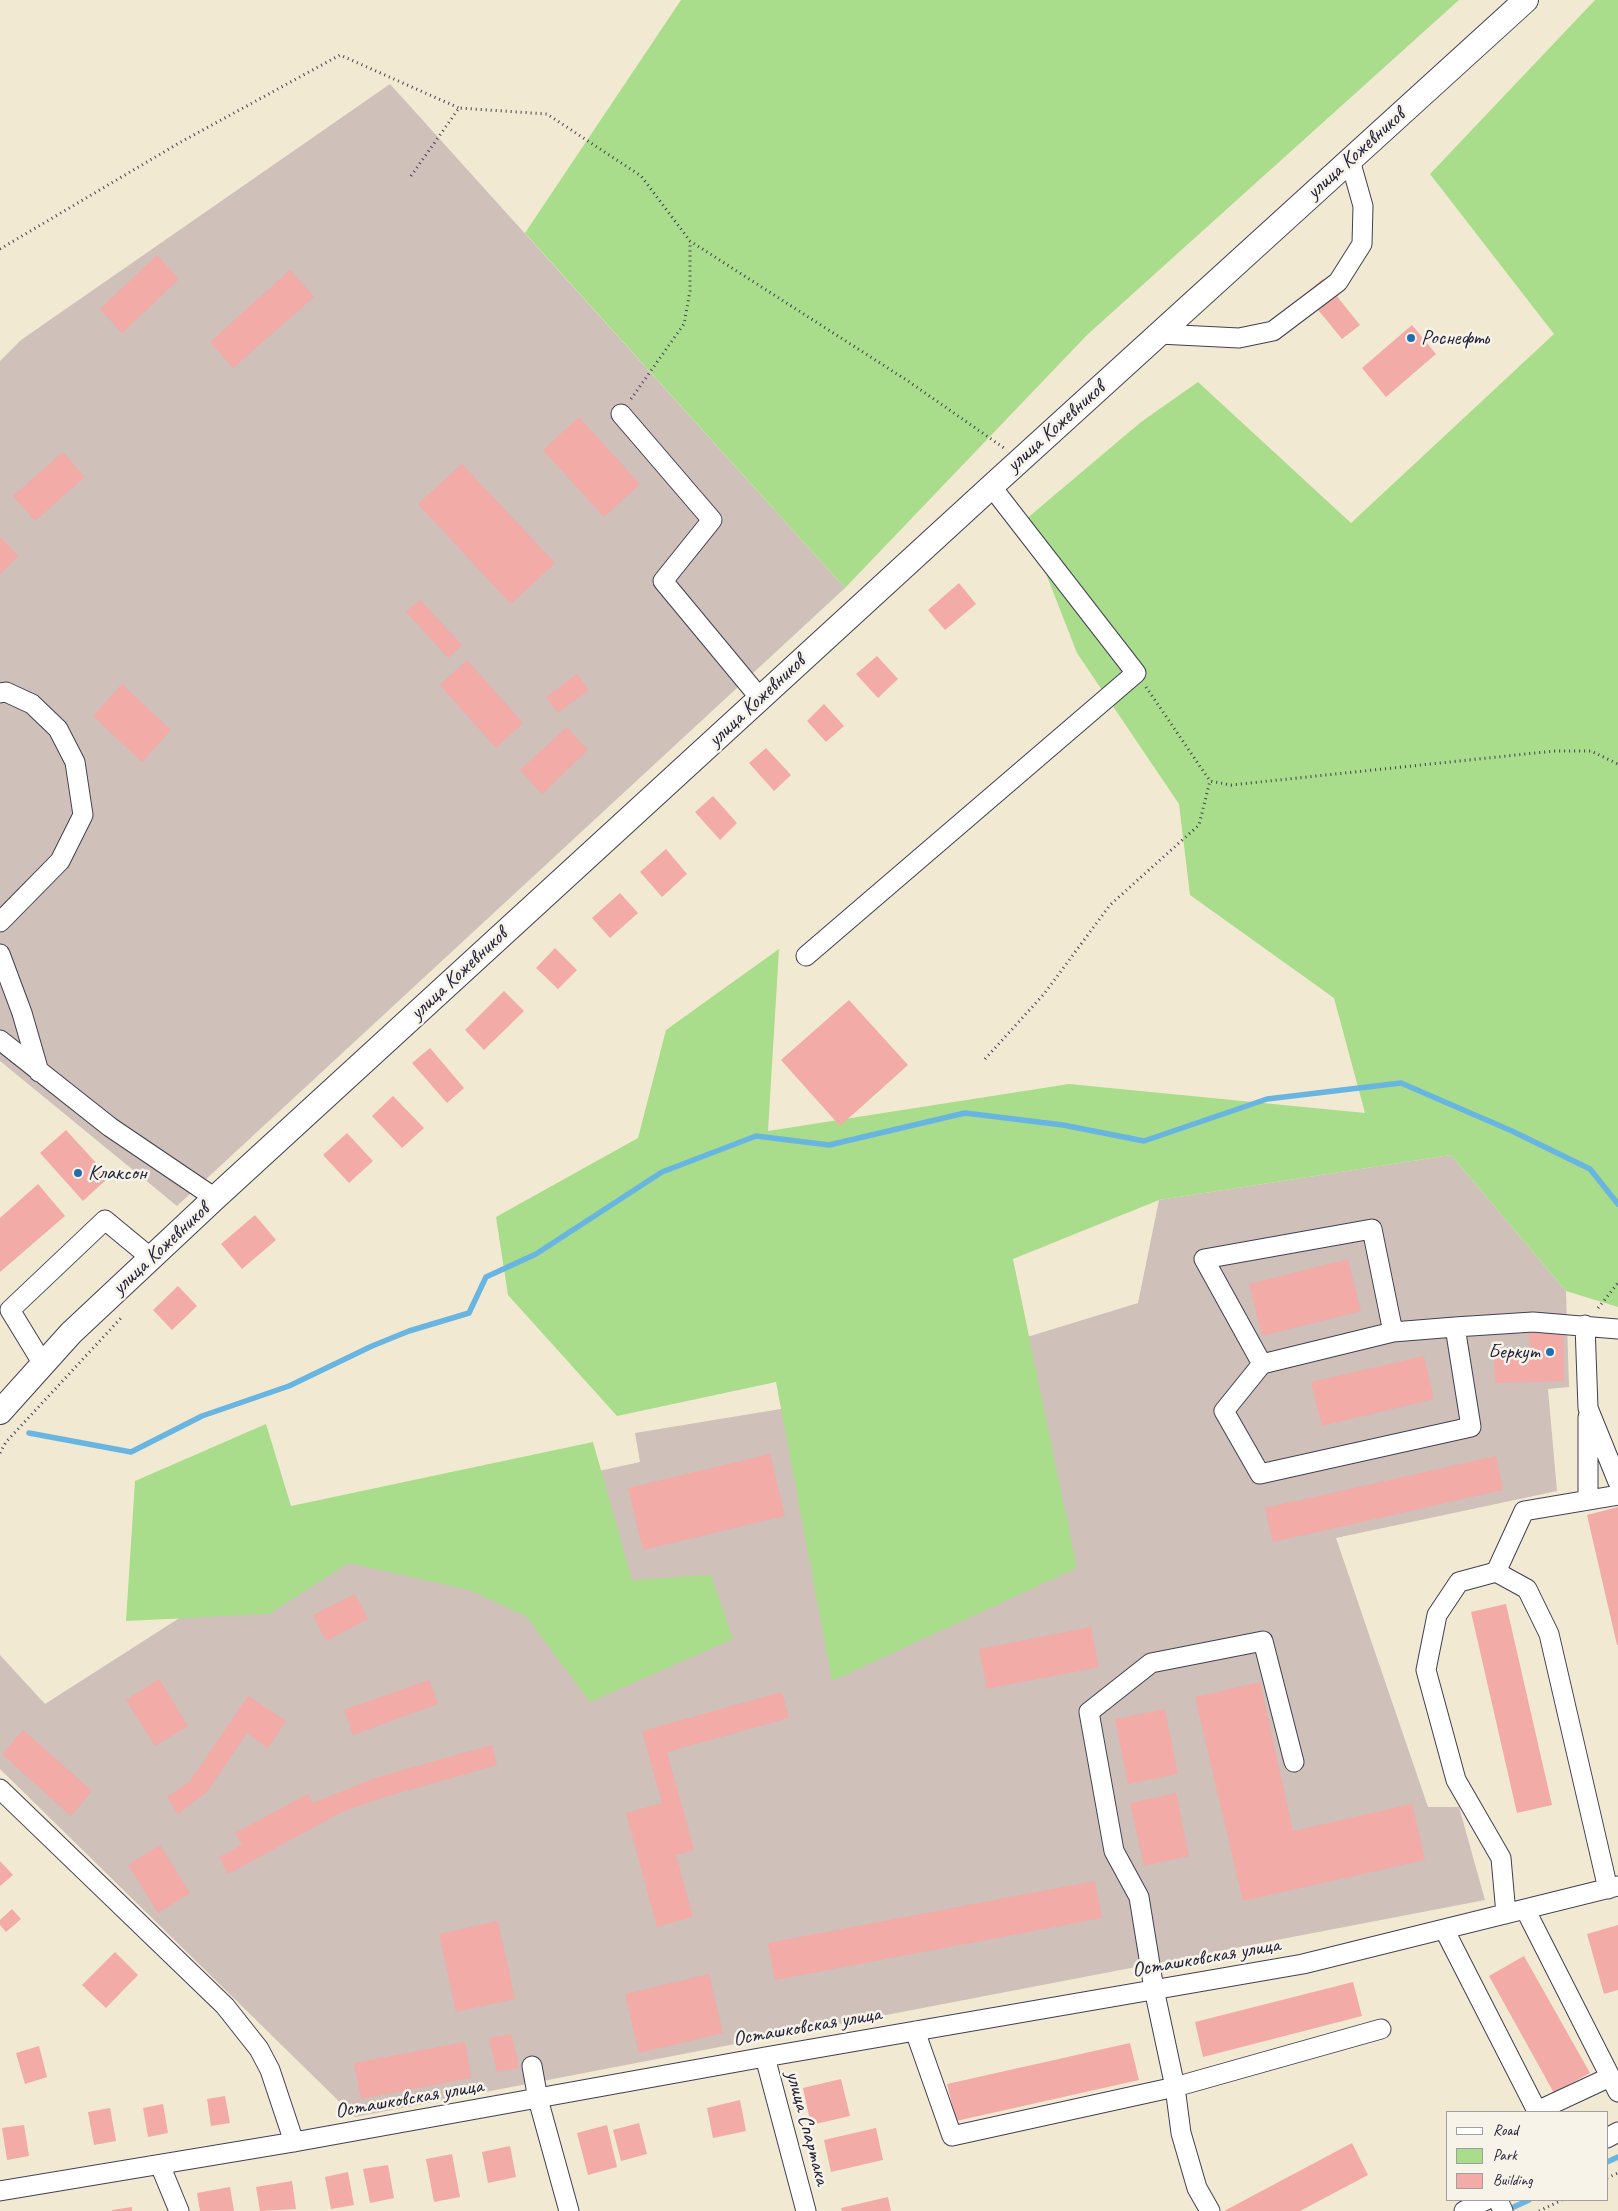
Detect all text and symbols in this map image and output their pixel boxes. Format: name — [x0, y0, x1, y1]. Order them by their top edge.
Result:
street label: улица Кожевников — [1302, 103, 1410, 205]
place label: Роснефть — [1421, 325, 1489, 351]
marker: Роснефть — [1405, 332, 1417, 344]
street label: улица Кожевников — [1002, 376, 1110, 478]
street label: улица Кожевников — [703, 650, 811, 752]
street label: улица Кожевников — [405, 923, 513, 1025]
place label: Клаксон — [88, 1160, 147, 1186]
marker: Клаксон — [72, 1167, 84, 1179]
street label: улица Кожевников — [107, 1198, 215, 1300]
place label: Беркут — [1488, 1339, 1540, 1365]
marker: Беркут — [1544, 1346, 1556, 1358]
street label: Осташковская улица — [1130, 1933, 1282, 1983]
street label: Осташковская улица — [731, 2002, 883, 2052]
street label: улица Спартака — [780, 2068, 834, 2188]
street label: Осташковская улица — [333, 2074, 485, 2124]
legend — [1446, 2111, 1608, 2201]
text: Road — [1493, 2121, 1518, 2140]
text: Park — [1493, 2146, 1517, 2165]
text: Building — [1493, 2171, 1532, 2190]

